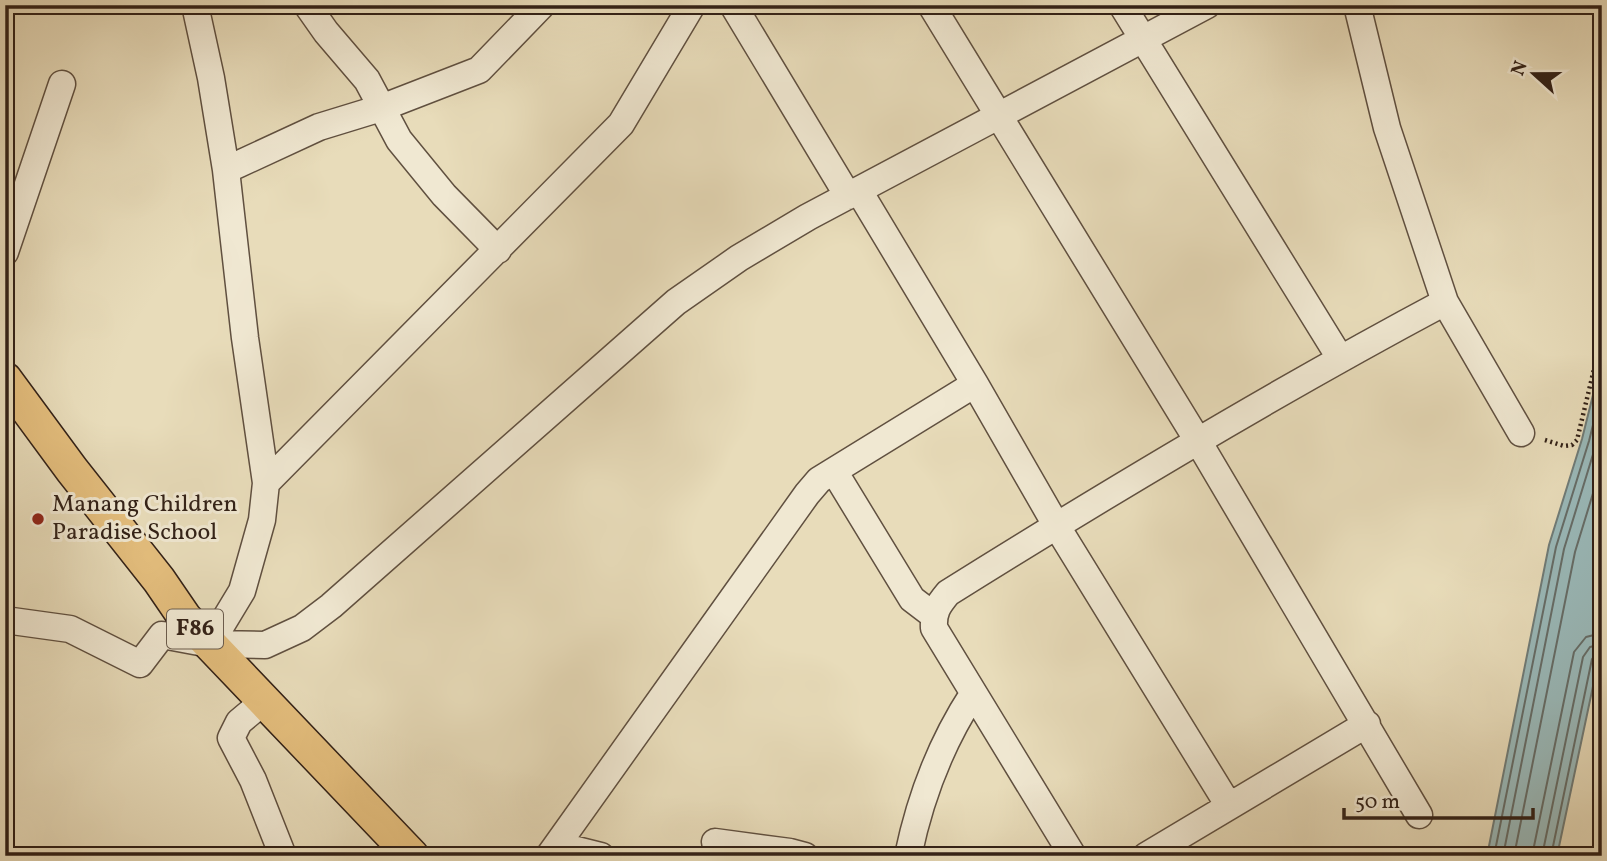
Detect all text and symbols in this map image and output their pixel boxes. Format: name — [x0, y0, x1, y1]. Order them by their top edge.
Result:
north arrow — [1498, 38, 1568, 108]
text: N — [1505, 57, 1535, 80]
place label: Manang Children Paradise School — [52, 488, 238, 550]
marker: Manang Children Paradise School — [30, 511, 46, 527]
road number: F86 — [167, 610, 223, 649]
scale bar — [1344, 777, 1534, 821]
text: 50 m — [1355, 788, 1400, 817]

